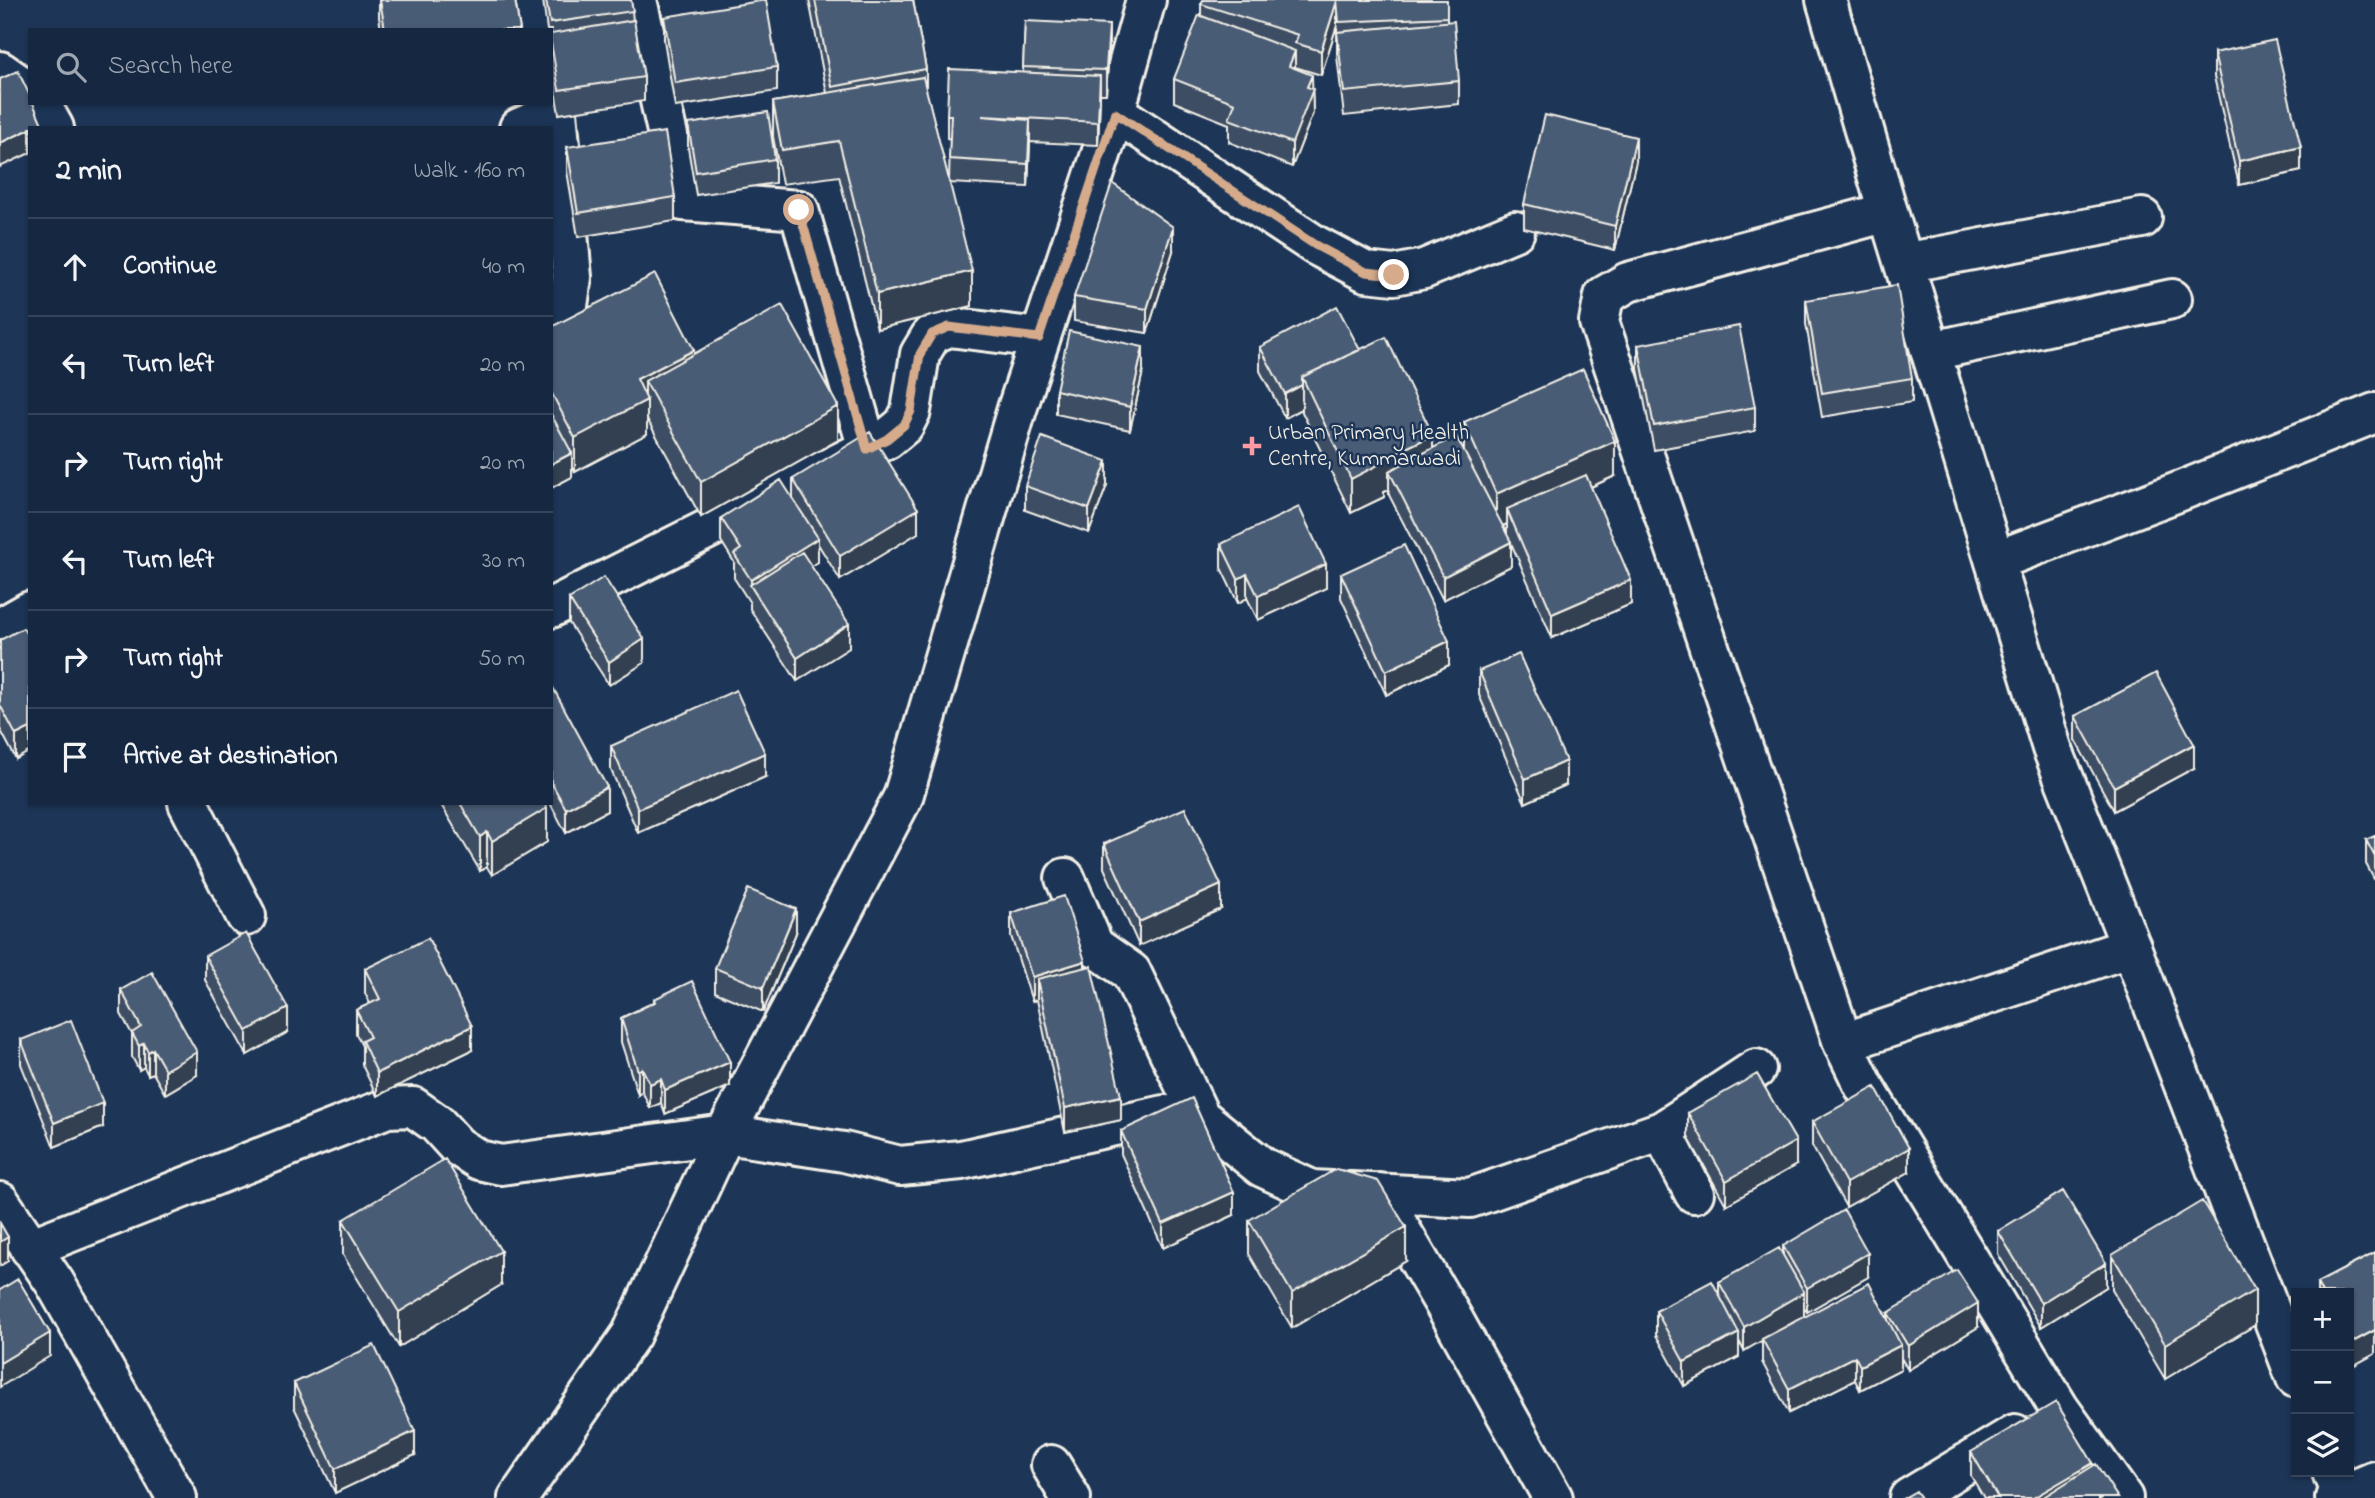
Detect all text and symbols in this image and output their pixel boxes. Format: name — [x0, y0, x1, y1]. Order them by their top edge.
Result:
search box — [28, 28, 553, 105]
icon: search — [52, 48, 90, 86]
text: Search here — [108, 48, 233, 86]
text: 2 min — [56, 150, 122, 194]
text: Walk · 160 m — [413, 155, 525, 188]
route start — [783, 194, 814, 225]
icon: ahead — [56, 248, 94, 286]
text: Continue — [123, 248, 216, 286]
text: 40 m — [482, 251, 525, 284]
route end — [1378, 259, 1409, 290]
icon: left — [56, 346, 94, 384]
text: Turn left — [123, 346, 214, 384]
text: 20 m — [480, 349, 525, 382]
place label: Urban Primary Health Centre, Kummarwadi — [1268, 417, 1469, 476]
marker: Urban Primary Health Centre, Kummarwadi — [1242, 436, 1262, 456]
icon: right — [56, 444, 94, 482]
text: Turn right — [123, 444, 223, 482]
text: 20 m — [480, 447, 525, 480]
icon: left — [56, 542, 94, 580]
text: Turn left — [123, 542, 214, 580]
text: 30 m — [482, 545, 525, 578]
icon: right — [56, 640, 94, 678]
text: Turn right — [123, 640, 223, 678]
text: 50 m — [478, 643, 525, 676]
icon: arrive — [56, 738, 94, 776]
text: Arrive at destination — [123, 738, 338, 776]
map controls — [2291, 1288, 2354, 1477]
button: + — [2291, 1288, 2354, 1351]
button: − — [2291, 1351, 2354, 1414]
button: layers — [2291, 1414, 2354, 1477]

